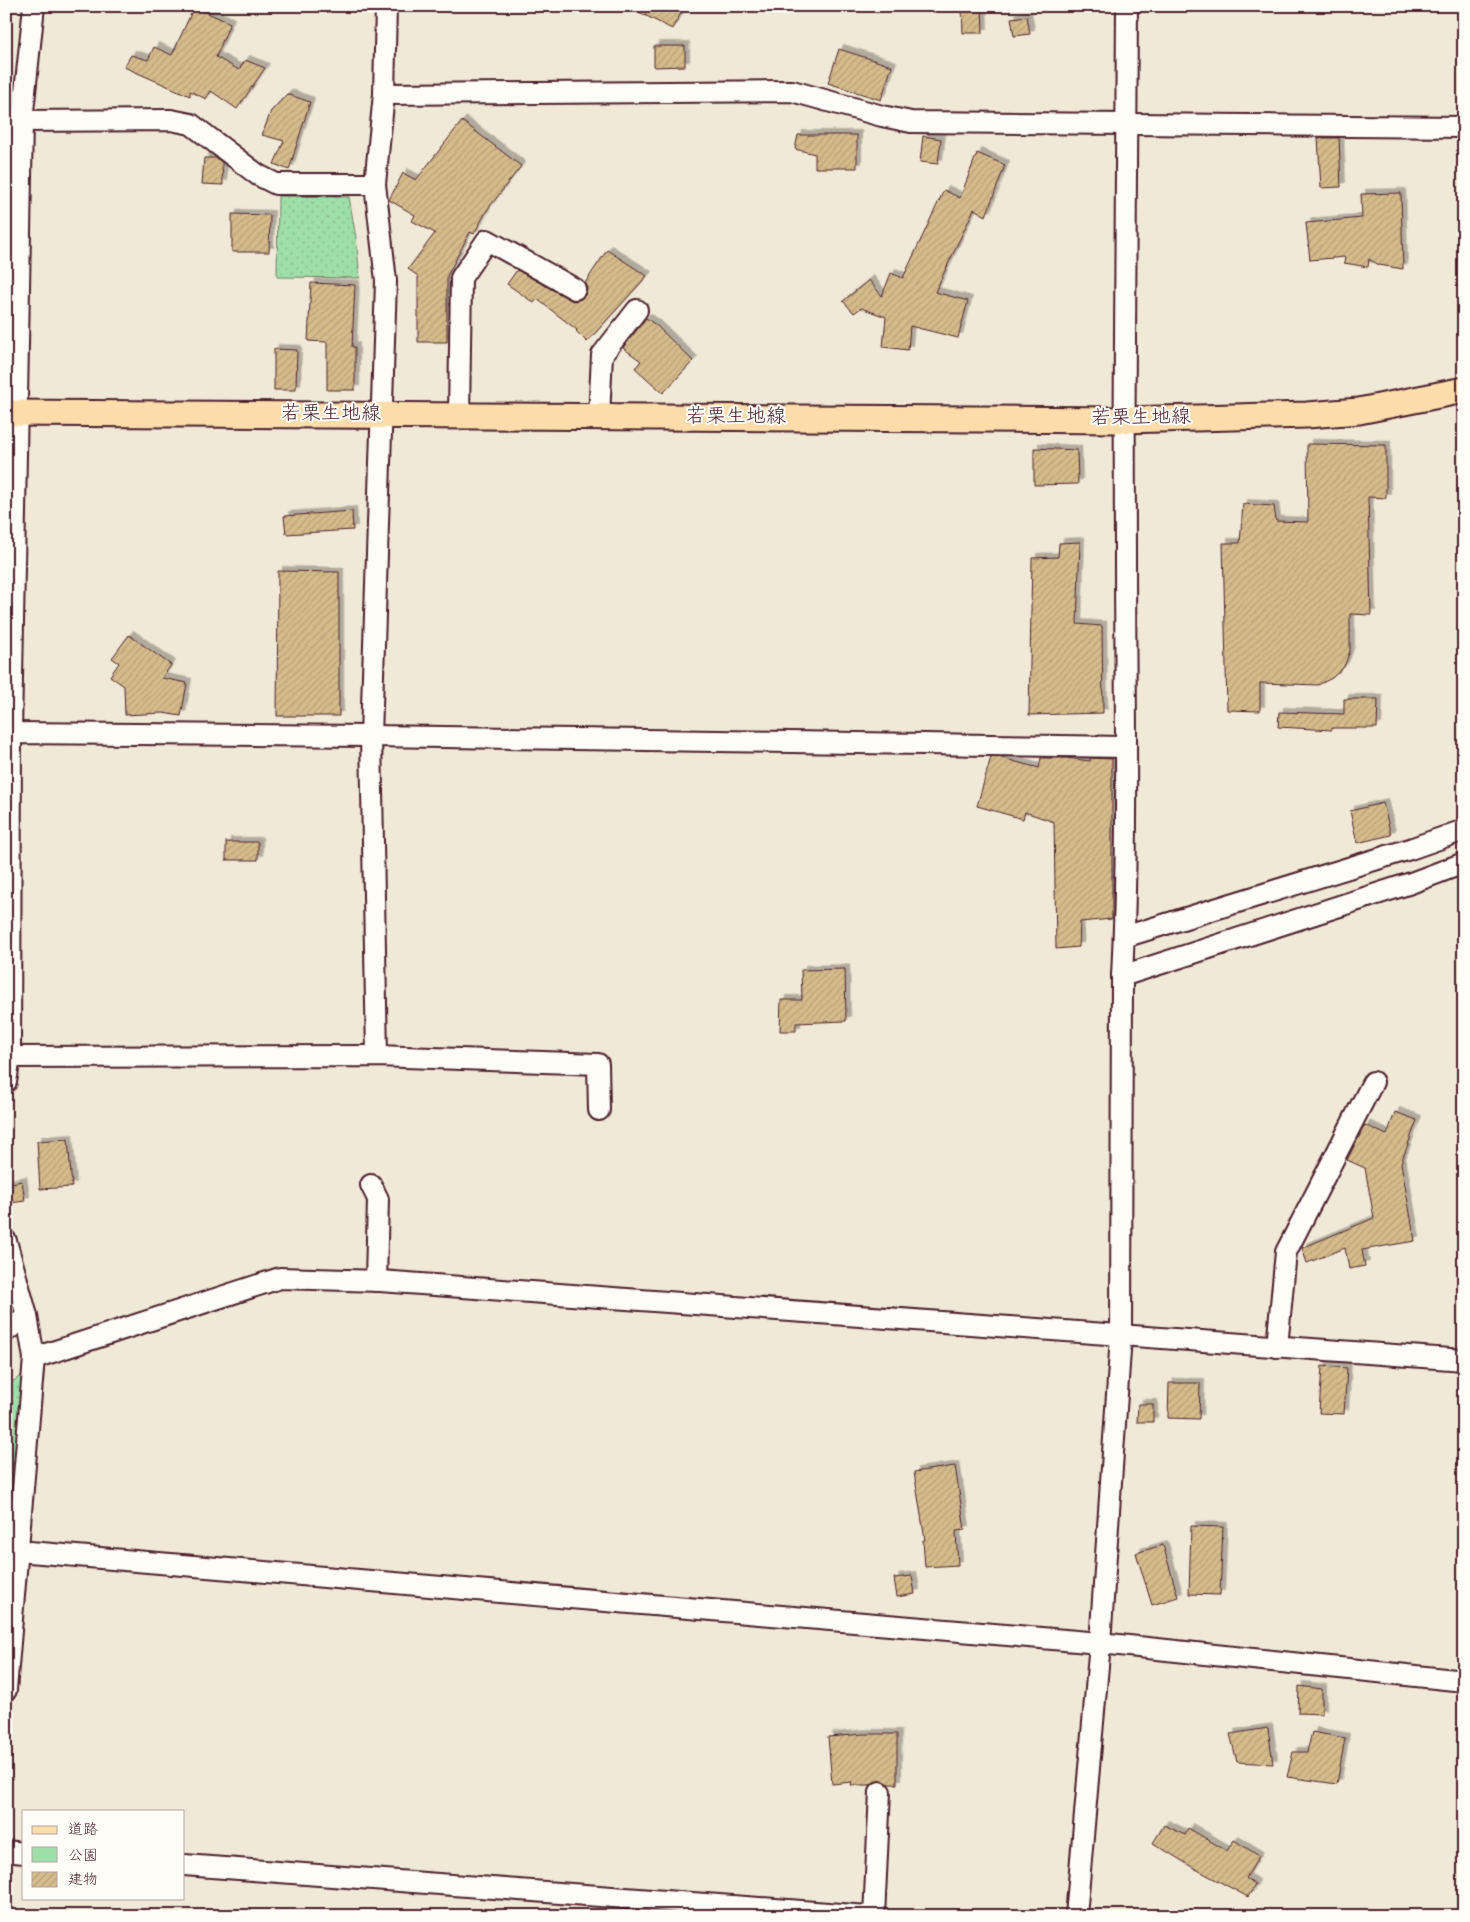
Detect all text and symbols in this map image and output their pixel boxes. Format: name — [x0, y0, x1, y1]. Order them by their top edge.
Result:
street label: 若栗生地線 — [281, 401, 381, 429]
street label: 若栗生地線 — [686, 404, 786, 432]
street label: 若栗生地線 — [1091, 404, 1191, 434]
legend — [22, 1810, 185, 1900]
text: 道路 — [68, 1820, 98, 1842]
text: 公園 — [68, 1846, 98, 1868]
text: 建物 — [68, 1870, 98, 1892]

